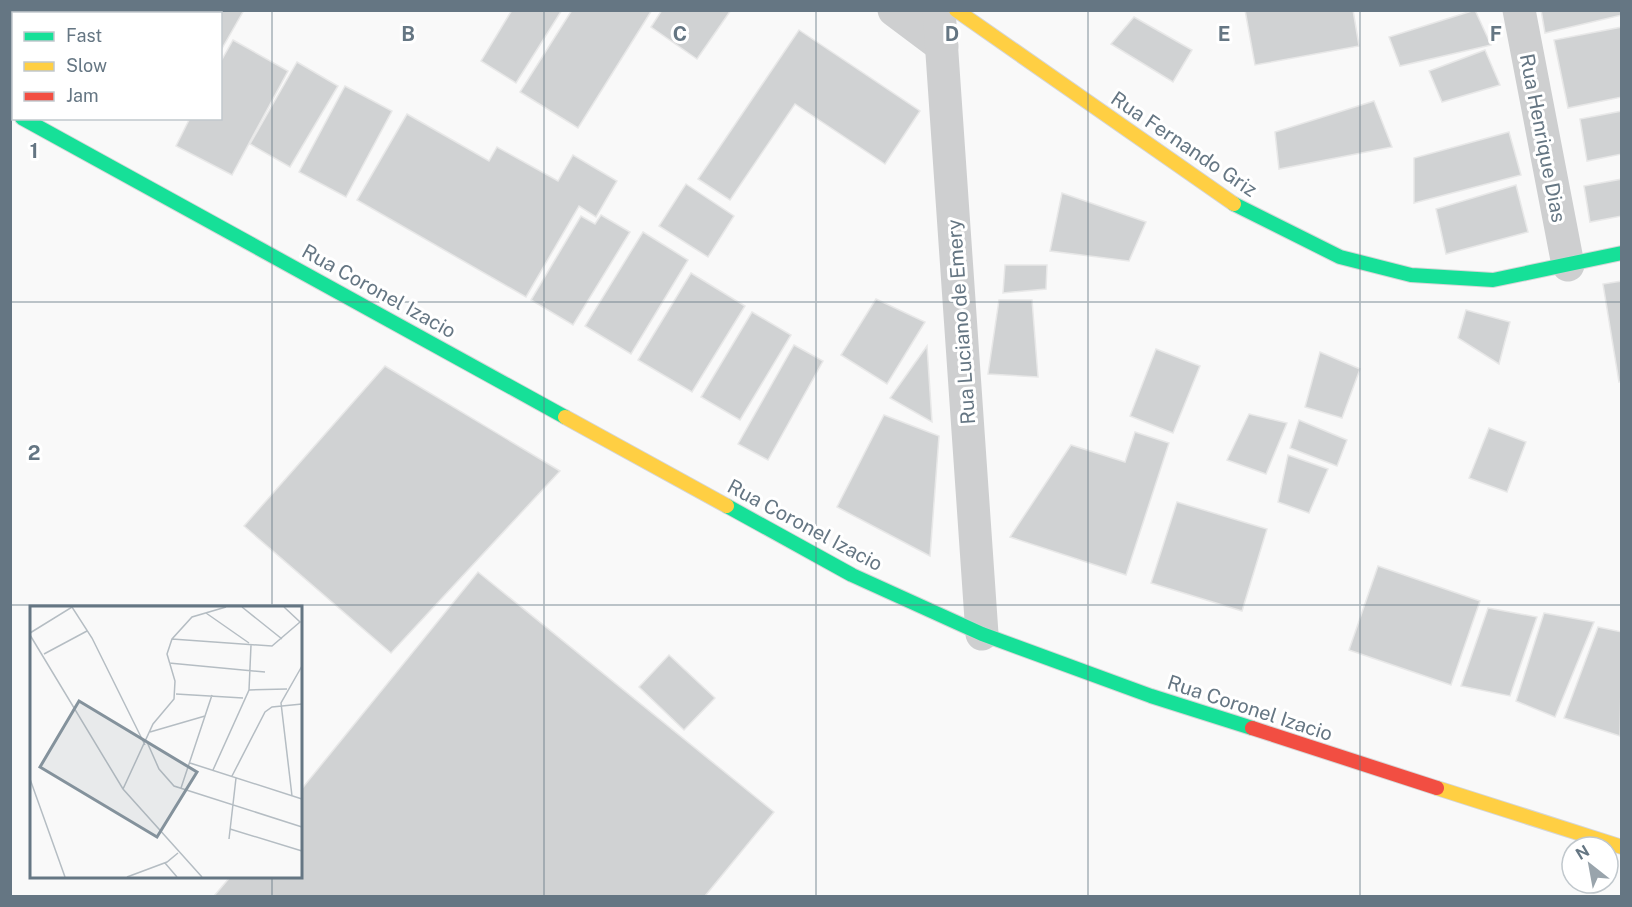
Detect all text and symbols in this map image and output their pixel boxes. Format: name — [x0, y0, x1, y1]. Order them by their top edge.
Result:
legend — [12, 12, 222, 120]
text: B — [401, 22, 415, 46]
text: C — [673, 22, 687, 46]
text: D — [945, 22, 959, 46]
text: E — [1218, 22, 1230, 46]
text: F — [1490, 22, 1502, 46]
text: Fast — [66, 25, 102, 46]
street label: Rua Henrique Dias — [1515, 52, 1571, 224]
text: Slow — [66, 55, 107, 76]
text: Jam — [66, 85, 99, 106]
street label: Rua Fernando Griz — [1107, 86, 1261, 202]
text: 1 — [30, 139, 38, 163]
street label: Rua Luciano de Emery — [942, 218, 980, 425]
street label: Rua Coronel Izacio — [298, 239, 460, 343]
text: 2 — [28, 441, 40, 465]
street label: Rua Coronel Izacio — [723, 474, 887, 576]
inset map — [30, 606, 302, 877]
street label: Rua Coronel Izacio — [1164, 670, 1336, 746]
north arrow — [1560, 835, 1620, 895]
text: N — [1572, 841, 1593, 864]

